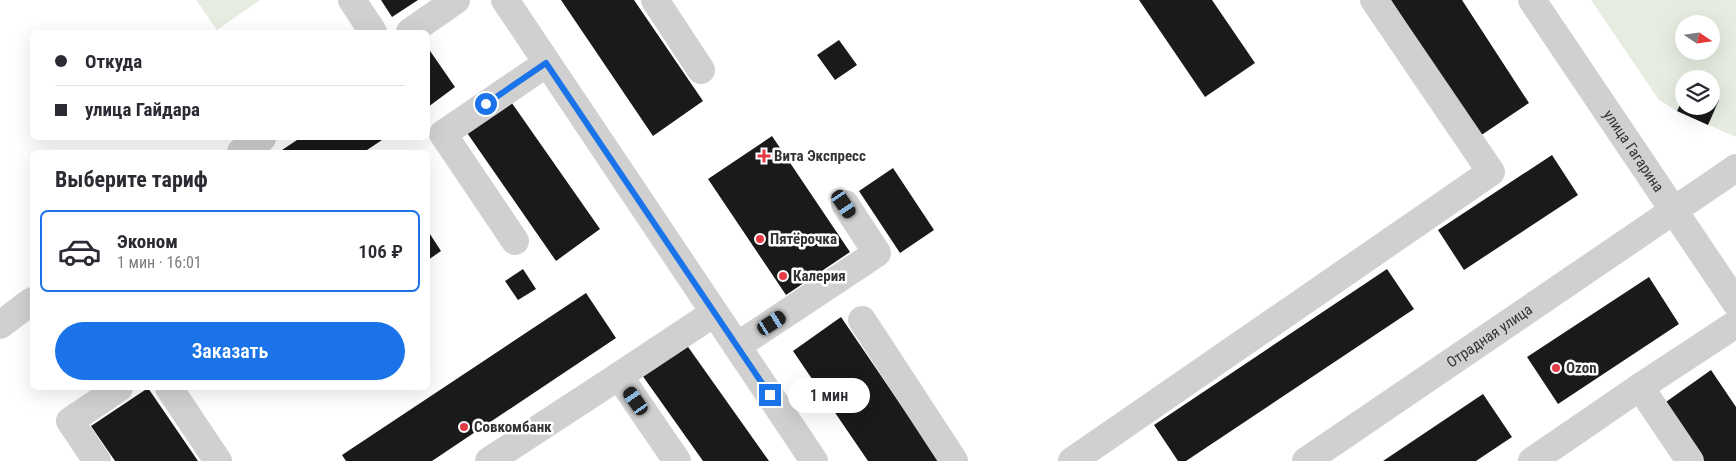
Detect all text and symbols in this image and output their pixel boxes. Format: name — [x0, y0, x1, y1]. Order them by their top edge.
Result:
north arrow — [1675, 15, 1720, 60]
map controls — [1675, 15, 1720, 115]
text: Откуда — [85, 50, 142, 73]
button: layers — [1675, 70, 1720, 115]
route start — [475, 93, 497, 115]
text: улица Гайдара — [85, 98, 200, 121]
street label: улица Гагарина — [1600, 106, 1668, 196]
place label: Вита Экспресс — [774, 147, 866, 165]
marker: Вита Экспресс — [758, 150, 770, 162]
text: Выберите тариф — [55, 167, 208, 192]
car — [829, 187, 858, 221]
icon: car — [57, 229, 102, 274]
text: Эконом — [117, 230, 178, 253]
place label: Пятёрочка — [770, 230, 837, 248]
marker: Пятёрочка — [754, 233, 766, 245]
text: 106 ₽ — [358, 240, 403, 263]
text: 1 мин · 16:01 — [117, 253, 202, 272]
place label: Калерия — [793, 267, 846, 285]
marker: Калерия — [777, 270, 789, 282]
street label: Отрадная улица — [1443, 300, 1536, 372]
car — [755, 309, 788, 337]
button: Заказать — [55, 322, 405, 380]
place label: Ozon — [1566, 359, 1597, 377]
marker: Ozon — [1550, 362, 1562, 374]
callout: 1 мин — [788, 378, 870, 412]
car — [621, 384, 650, 418]
route end — [759, 384, 781, 406]
text: 1 мин — [810, 386, 848, 405]
place label: Совкомбанк — [474, 418, 552, 436]
marker: Совкомбанк — [458, 421, 470, 433]

